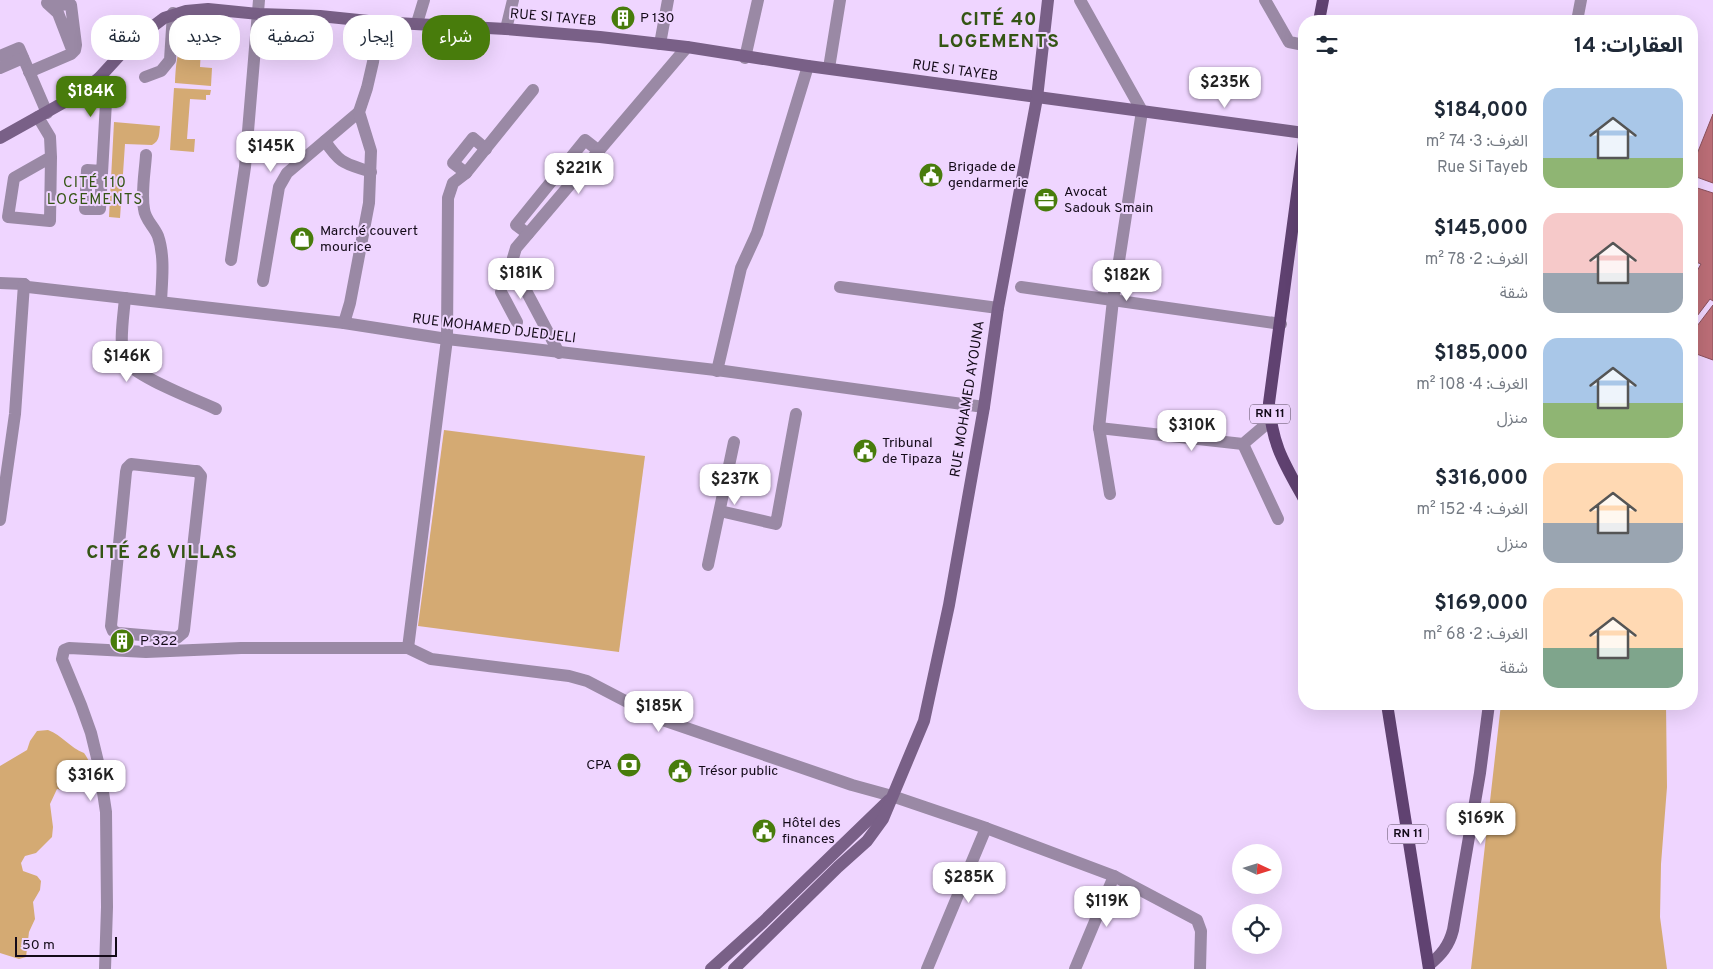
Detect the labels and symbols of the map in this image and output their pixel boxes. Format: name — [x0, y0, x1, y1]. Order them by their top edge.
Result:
building icon: P 130 — [610, 5, 636, 31]
street label: RUE SI TAYEB — [509, 6, 597, 30]
district label: CITÉ 40 LOGEMENTS — [938, 7, 1060, 54]
place label: P 130 — [640, 10, 675, 27]
street label: RUE SI TAYEB — [911, 57, 999, 85]
pin: $235K — [1190, 66, 1260, 109]
pin: $184K — [56, 76, 126, 118]
pin: $145K — [236, 130, 306, 173]
pin: $221K — [544, 152, 614, 195]
place label: Brigade de gendarmerie — [948, 159, 1029, 192]
public building icon: Brigade de gendarmerie — [918, 162, 944, 188]
district label: CITÉ 110 LOGEMENTS — [47, 173, 143, 210]
place label: Avocat Sadouk Smain — [1064, 184, 1153, 217]
office icon: Avocat Sadouk Smain — [1033, 187, 1059, 213]
place label: Marché couvert mourice — [320, 223, 418, 256]
shop icon: Marché couvert mourice — [289, 226, 315, 252]
pin: $181K — [486, 258, 556, 300]
pin: $182K — [1092, 260, 1162, 302]
street label: RUE MOHAMED DJEDJELI — [411, 311, 577, 347]
street label: RUE MOHAMED AYOUNA — [947, 319, 989, 479]
pin: $146K — [92, 340, 162, 383]
road number: RN 11 — [1250, 404, 1290, 424]
pin: $310K — [1157, 410, 1227, 452]
place label: Tribunal de Tipaza — [882, 435, 942, 468]
public building icon: Tribunal de Tipaza — [852, 438, 878, 464]
pin: $237K — [700, 464, 770, 506]
district label: CITÉ 26 VILLAS — [86, 540, 238, 565]
building icon: P 322 — [109, 628, 135, 654]
place label: P 322 — [140, 633, 177, 650]
pin: $185K — [624, 690, 694, 733]
bank icon: CPA — [616, 752, 642, 778]
place label: CPA — [586, 757, 612, 774]
public building icon: Trésor public — [667, 758, 693, 784]
pin: $316K — [56, 760, 126, 802]
place label: Trésor public — [698, 763, 778, 780]
pin: $169K — [1446, 802, 1516, 845]
place label: Hôtel des finances — [782, 815, 841, 848]
public building icon: Hôtel des finances — [751, 818, 777, 844]
road number: RN 11 — [1388, 824, 1428, 844]
north arrow — [1232, 844, 1282, 894]
pin: $285K — [934, 862, 1004, 904]
pin: $119K — [1072, 886, 1142, 928]
scale bar — [15, 934, 118, 957]

